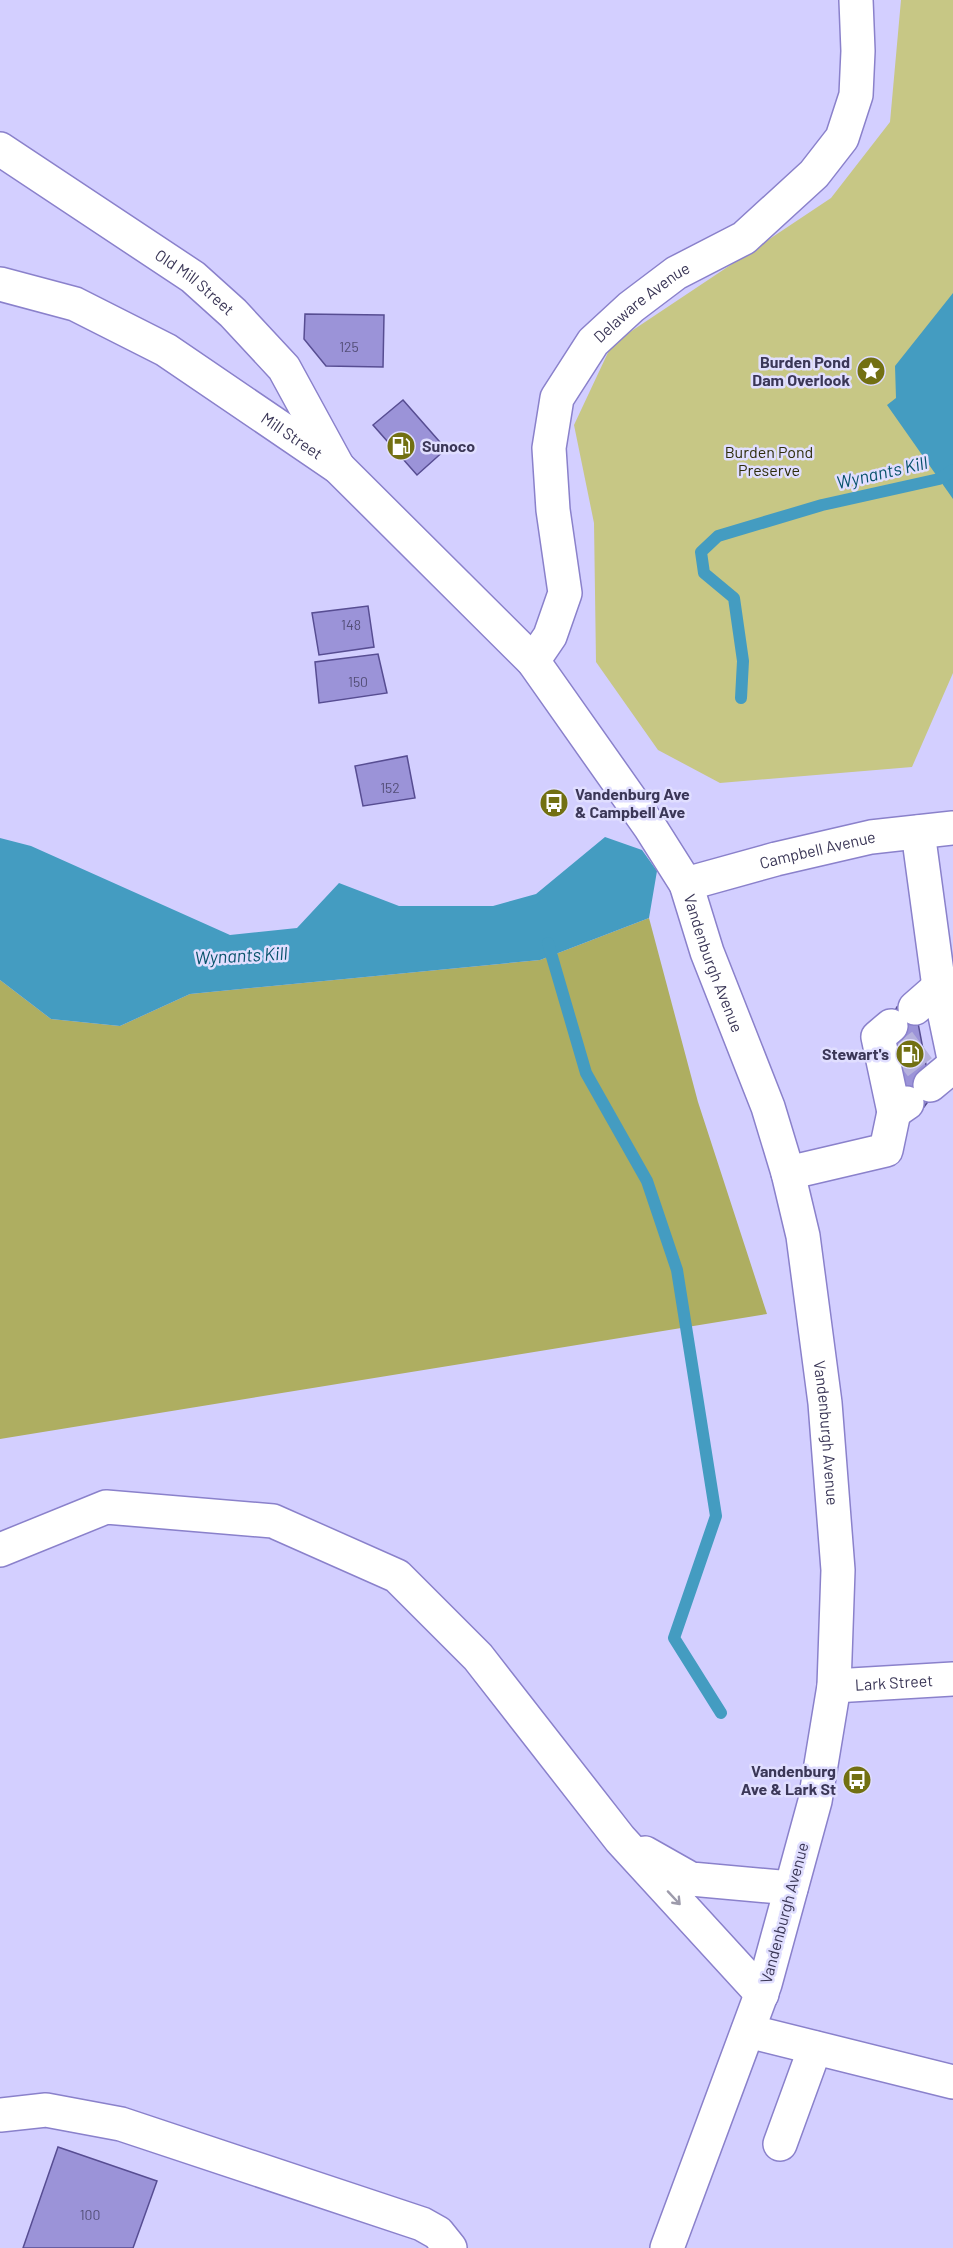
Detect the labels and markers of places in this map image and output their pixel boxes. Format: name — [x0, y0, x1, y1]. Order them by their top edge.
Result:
place label: Burden Pond Dam Overlook — [752, 352, 850, 389]
place icon: Burden Pond Dam Overlook — [855, 355, 887, 387]
fuel station icon: Sunoco — [385, 430, 417, 462]
place label: Sunoco — [422, 436, 475, 455]
place label: Vandenburg Ave & Campbell Ave — [575, 784, 690, 821]
bus stop icon: Vandenburg Ave & Campbell Ave — [538, 787, 570, 819]
fuel station icon: Stewart's — [894, 1038, 926, 1070]
place label: Stewart's — [822, 1044, 889, 1063]
place label: Vandenburg Ave & Lark St — [741, 1761, 836, 1798]
bus stop icon: Vandenburg Ave & Lark St — [841, 1764, 873, 1796]

